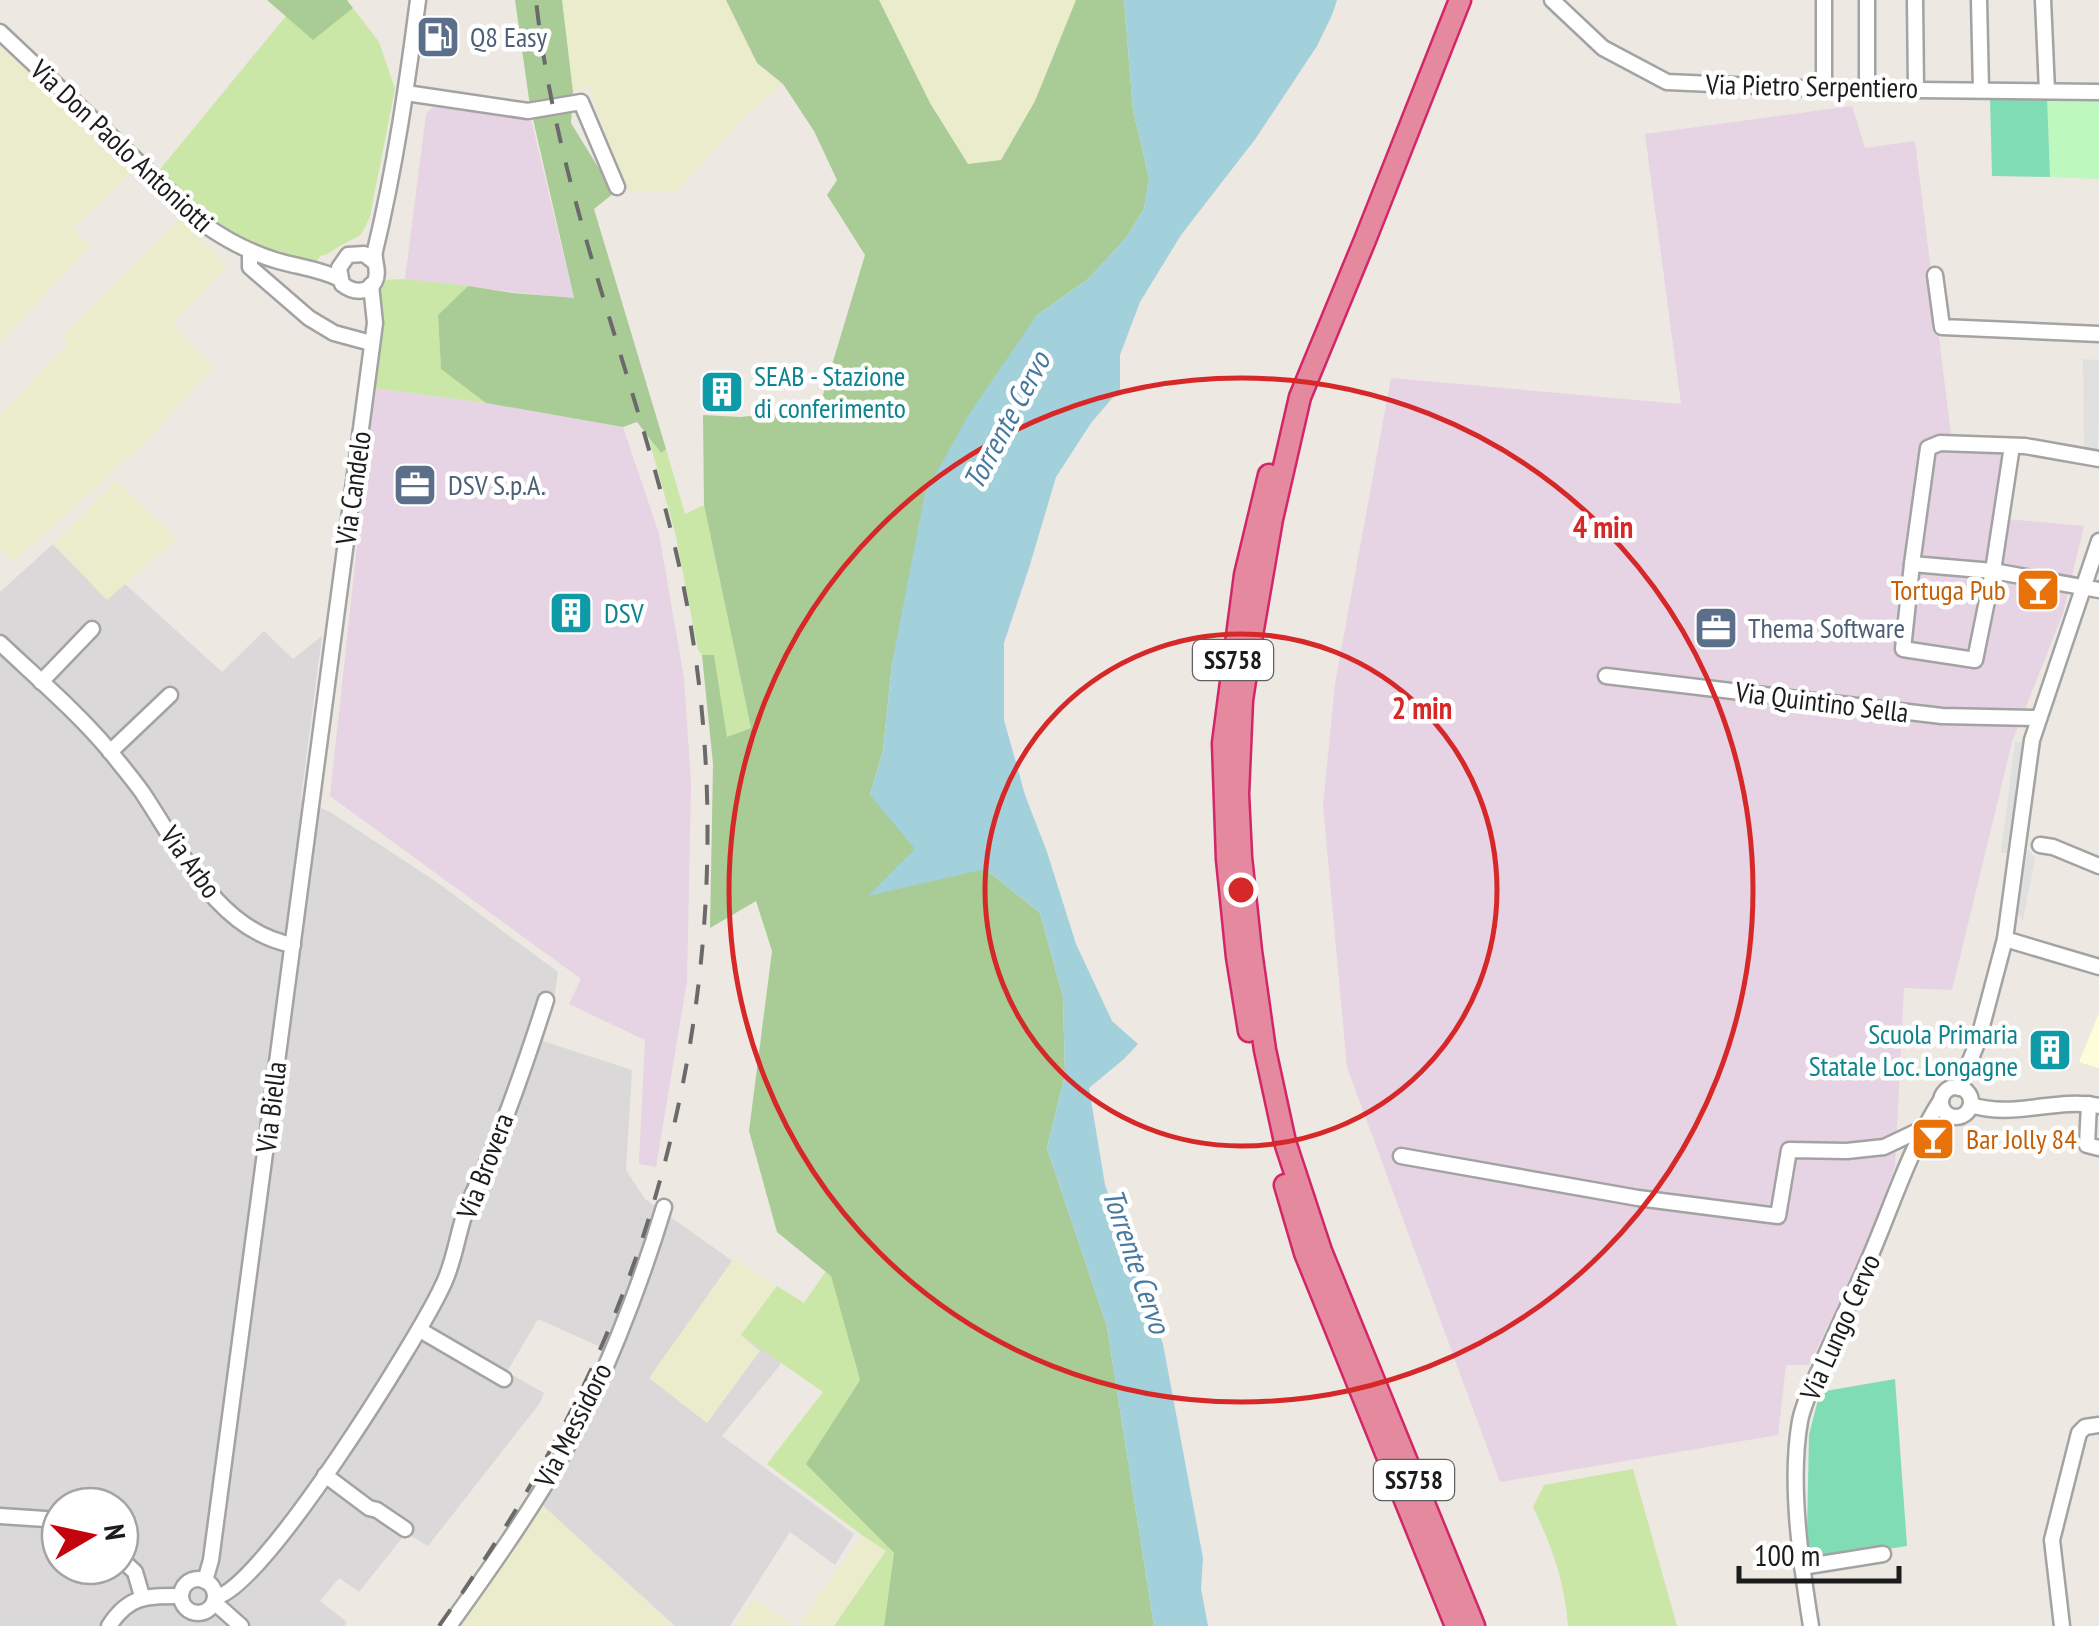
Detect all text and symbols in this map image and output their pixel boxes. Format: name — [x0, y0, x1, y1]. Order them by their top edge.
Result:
fuel station icon: Q8 Easy — [415, 14, 461, 60]
place label: Q8 Easy — [470, 18, 548, 55]
street label: Via Don Paolo Antoniotti — [22, 51, 222, 240]
street label: Via Pietro Serpentiero — [1705, 65, 1918, 106]
water label: Torrente Cervo — [953, 343, 1059, 496]
place label: SEAB - Stazione di conferimento — [754, 357, 906, 426]
building icon: SEAB - Stazione di conferimento — [699, 369, 745, 415]
street label: Via Candelo — [326, 429, 379, 548]
office icon: DSV S.p.A. — [392, 462, 438, 508]
place label: DSV S.p.A. — [448, 466, 546, 503]
text: 4 min — [1573, 507, 1633, 546]
bar icon: Tortuga Pub — [2015, 567, 2061, 613]
place label: Tortuga Pub — [1891, 571, 2006, 608]
building icon: DSV — [548, 590, 594, 636]
place label: DSV — [604, 594, 645, 631]
office icon: Thema Software — [1693, 605, 1739, 651]
place label: Thema Software — [1748, 609, 1905, 646]
road number: SS758 — [1193, 640, 1273, 680]
street label: Via Quintino Sella — [1732, 672, 1911, 730]
text: 2 min — [1392, 688, 1452, 727]
street label: Via Arbo — [152, 817, 230, 905]
centre of rings — [1223, 872, 1259, 908]
place label: Scuola Primaria Statale Loc. Longagne — [1809, 1015, 2018, 1084]
building icon: Scuola Primaria Statale Loc. Longagne — [2027, 1027, 2073, 1073]
street label: Via Biella — [246, 1059, 294, 1155]
street label: Via Brovera — [447, 1108, 522, 1225]
bar icon: Bar Jolly 84 — [1910, 1116, 1956, 1162]
place label: Bar Jolly 84 — [1966, 1120, 2077, 1157]
water label: Torrente Cervo — [1095, 1183, 1181, 1340]
street label: Via Lungo Cervo — [1790, 1248, 1888, 1407]
street label: Via Messidoro — [525, 1356, 620, 1494]
road number: SS758 — [1374, 1460, 1454, 1500]
north arrow — [40, 1486, 140, 1586]
scale bar — [1739, 1521, 1899, 1583]
text: N — [96, 1522, 135, 1542]
text: 100 m — [1754, 1535, 1820, 1574]

